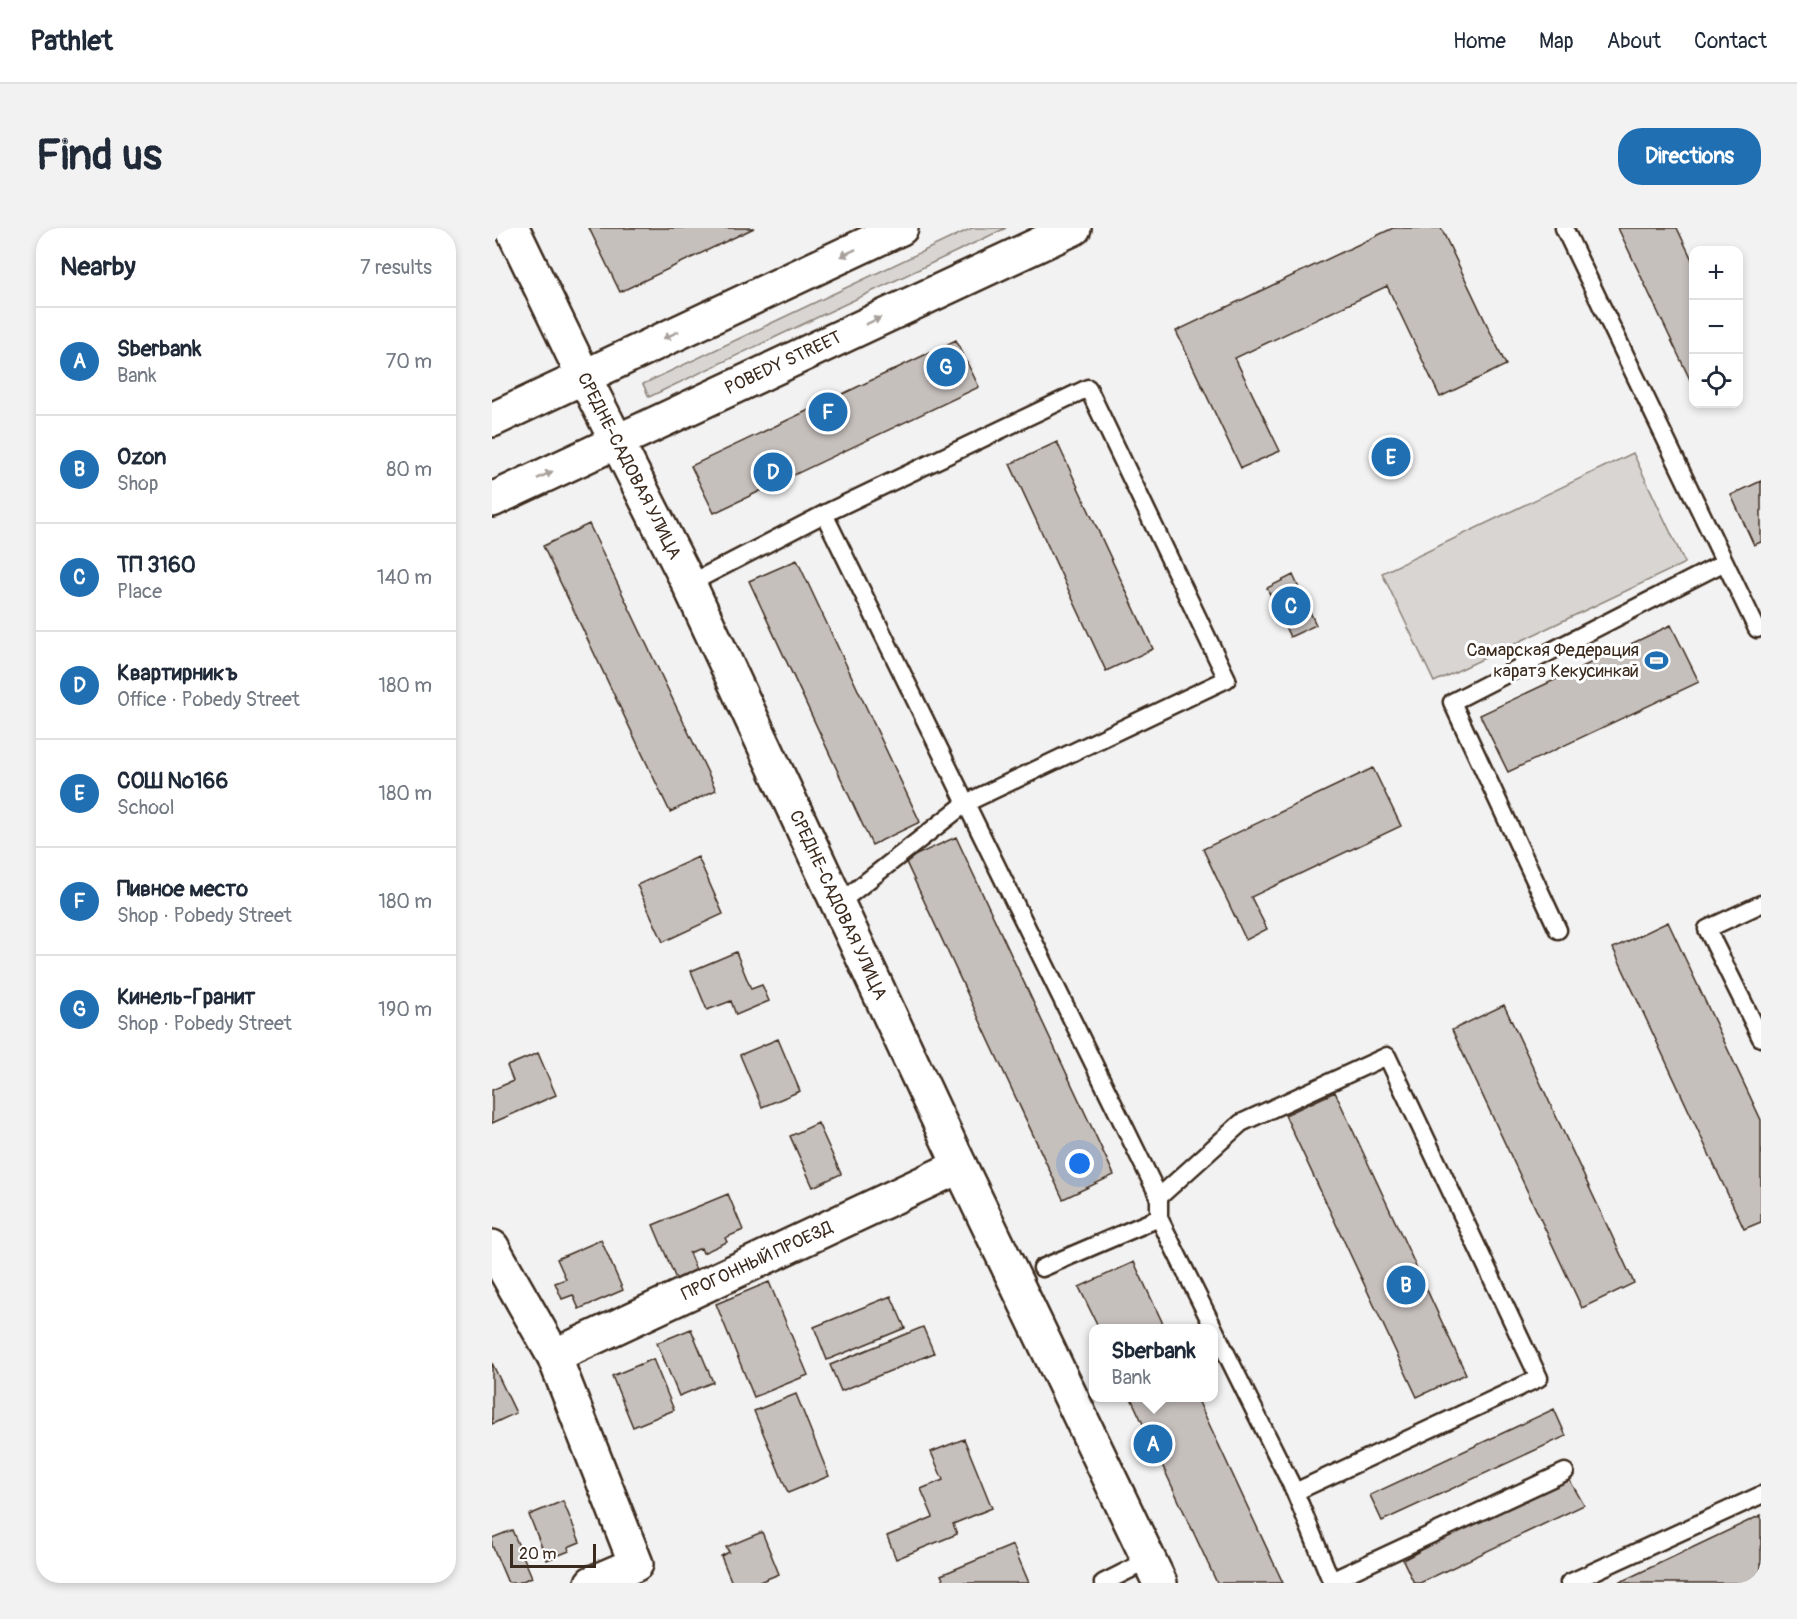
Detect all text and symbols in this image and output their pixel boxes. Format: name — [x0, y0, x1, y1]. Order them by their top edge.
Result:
text: Pathlet — [30, 24, 113, 59]
text: Home — [1453, 28, 1506, 55]
text: Map — [1539, 28, 1574, 55]
text: About — [1607, 28, 1661, 55]
text: Contact — [1694, 28, 1767, 55]
button: Directions — [1618, 128, 1761, 185]
text: Find us — [36, 130, 162, 182]
map controls — [1689, 246, 1743, 408]
button: + — [1689, 246, 1743, 300]
one-way arrow — [839, 248, 856, 257]
text: Nearby — [60, 251, 136, 283]
text: 7 results — [360, 255, 432, 280]
button: − — [1689, 300, 1743, 354]
one-way arrow — [865, 317, 882, 326]
street label: POBEDY STREET — [721, 326, 845, 400]
one-way arrow — [663, 331, 680, 340]
text: Sberbank — [117, 335, 201, 363]
pin: G — [926, 344, 966, 390]
text: A — [73, 349, 86, 374]
text: 70 m — [386, 349, 432, 374]
button: locate — [1689, 354, 1743, 408]
text: Bank — [117, 363, 157, 388]
street label: СРЕДНЕ-САДОВАЯ УЛИЦА — [572, 369, 686, 564]
pin: F — [808, 390, 848, 435]
pin: E — [1372, 434, 1410, 480]
text: Ozon — [117, 443, 166, 471]
pin: D — [754, 450, 792, 494]
text: B — [74, 457, 85, 482]
text: 80 m — [386, 457, 432, 482]
text: Shop — [117, 471, 158, 496]
one-way arrow — [536, 471, 553, 480]
text: ТП 3160 — [117, 551, 196, 579]
text: C — [73, 565, 86, 590]
text: 140 m — [377, 565, 432, 590]
text: Place — [117, 579, 162, 604]
pin: C — [1272, 584, 1310, 628]
place label: Самарская Федерация каратэ Кекусинкай — [1466, 639, 1639, 683]
sports icon: Самарская Федерация каратэ Кекусинкай — [1644, 647, 1670, 673]
text: Квартирникъ — [117, 659, 238, 687]
text: D — [73, 673, 86, 698]
text: 180 m — [378, 673, 432, 698]
text: Office · Pobedy Street — [117, 687, 300, 712]
text: СОШ №166 — [117, 767, 228, 795]
text: E — [74, 781, 85, 806]
text: 180 m — [378, 781, 432, 806]
text: School — [117, 795, 174, 820]
street label: СРЕДНЕ-САДОВАЯ УЛИЦА — [784, 806, 892, 1004]
text: Пивное место — [117, 875, 248, 903]
text: F — [73, 889, 86, 914]
text: 180 m — [378, 889, 432, 914]
text: Shop · Pobedy Street — [117, 903, 292, 928]
text: Кинель-Гранит — [117, 983, 255, 1011]
text: G — [73, 997, 86, 1022]
text: 190 m — [378, 997, 432, 1022]
text: Shop · Pobedy Street — [117, 1011, 292, 1036]
your location — [1065, 1149, 1094, 1178]
street label: ПРОГОННЫЙ ПРОЕЗД — [678, 1216, 836, 1306]
pin: B — [1386, 1262, 1426, 1308]
popup — [1089, 1324, 1218, 1402]
text: Sberbank — [1111, 1337, 1196, 1365]
text: Bank — [1111, 1365, 1151, 1390]
pin: A — [1134, 1422, 1172, 1466]
scale bar — [510, 1541, 596, 1568]
text: 20 m — [519, 1544, 557, 1564]

